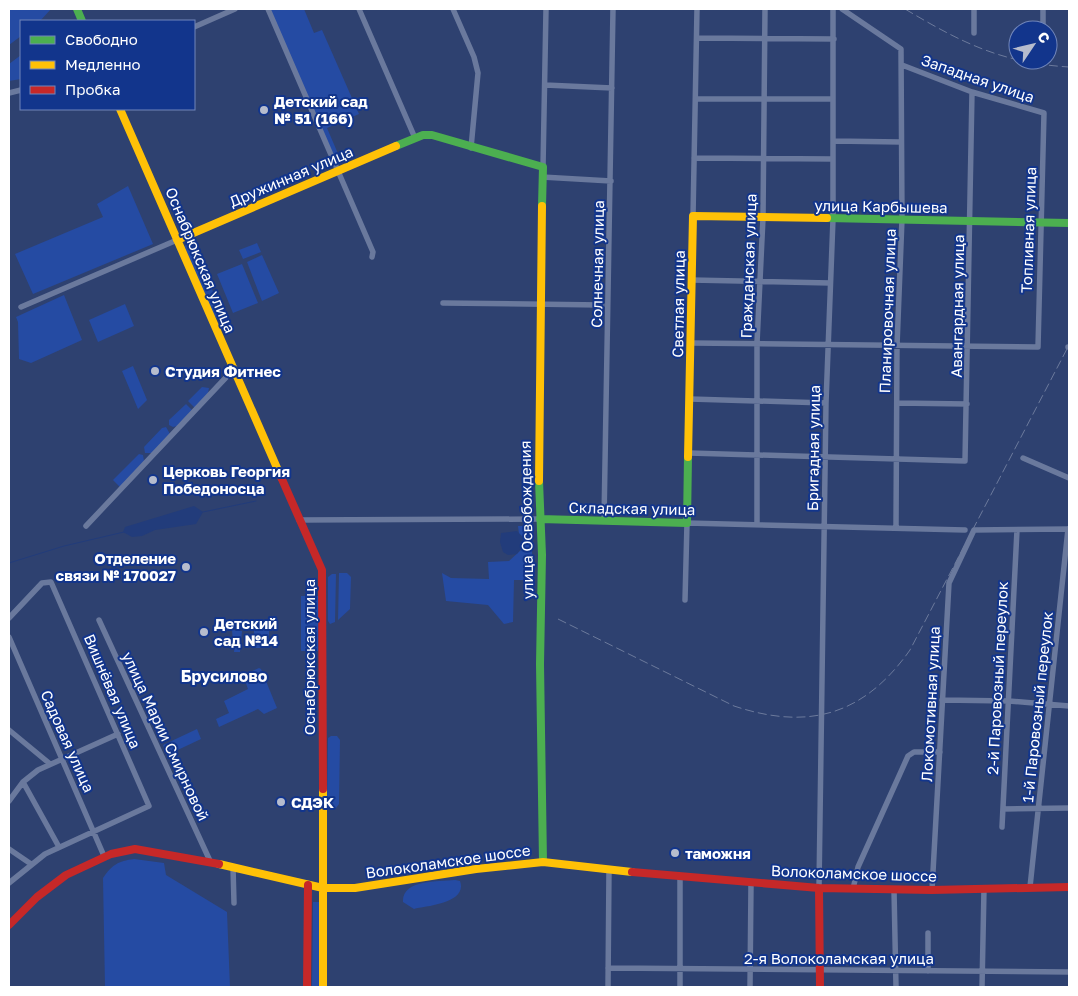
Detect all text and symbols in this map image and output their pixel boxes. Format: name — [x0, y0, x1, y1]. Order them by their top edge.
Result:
legend — [20, 20, 195, 110]
north arrow — [1008, 20, 1058, 70]
text: С — [1034, 28, 1054, 46]
text: Свободно — [65, 30, 138, 48]
street label: Западная улица — [919, 50, 1037, 106]
text: Медленно — [65, 55, 141, 73]
text: Пробка — [65, 80, 120, 98]
place label: Детский сад № 51 (166) — [274, 92, 368, 127]
marker: Детский сад № 51 (166) — [258, 104, 270, 116]
street label: Дружинная улица — [226, 142, 356, 210]
street label: Топливная улица — [1017, 167, 1039, 293]
street label: Оснабрюкская улица — [162, 185, 240, 335]
street label: Гражданская улица — [736, 193, 760, 339]
street label: улица Карбышева — [814, 196, 948, 216]
street label: Солнечная улица — [587, 200, 607, 328]
street label: Планировочная улица — [875, 228, 899, 394]
street label: Авангардная улица — [947, 234, 967, 378]
street label: Светлая улица — [668, 250, 688, 358]
place label: Студия Фитнес — [165, 362, 281, 380]
marker: Студия Фитнес — [149, 365, 161, 377]
street label: Бригадная улица — [803, 385, 823, 511]
street label: улица Освобождения — [516, 440, 536, 600]
place label: Церковь Георгия Победоносца — [163, 462, 290, 497]
marker: Церковь Георгия Победоносца — [147, 474, 159, 486]
street label: Складская улица — [568, 498, 696, 518]
place label: Отделение связи № 170027 — [56, 549, 176, 584]
marker: Отделение связи № 170027 — [180, 561, 192, 573]
street label: Оснабрюкская улица — [300, 579, 318, 735]
street label: 2-й Паровозный переулок — [983, 581, 1011, 775]
street label: 1-й Паровозный переулок — [1018, 610, 1056, 803]
place label: Детский сад №14 — [214, 614, 278, 649]
marker: Детский сад №14 — [198, 626, 210, 638]
street label: Локомотивная улица — [917, 626, 943, 782]
street label: Вишнёвая улица — [81, 631, 145, 751]
street label: улица Марии Смирновой — [119, 649, 213, 823]
district label: Брусилово — [181, 666, 268, 686]
street label: Садовая улица — [37, 687, 99, 795]
place label: СДЭК — [291, 793, 334, 811]
marker: СДЭК — [275, 796, 287, 808]
street label: Волоколамское шоссе — [365, 840, 532, 881]
place label: таможня — [685, 844, 751, 862]
marker: таможня — [669, 847, 681, 859]
street label: Волоколамское шоссе — [771, 861, 938, 885]
street label: 2-я Волоколамская улица — [744, 949, 934, 967]

